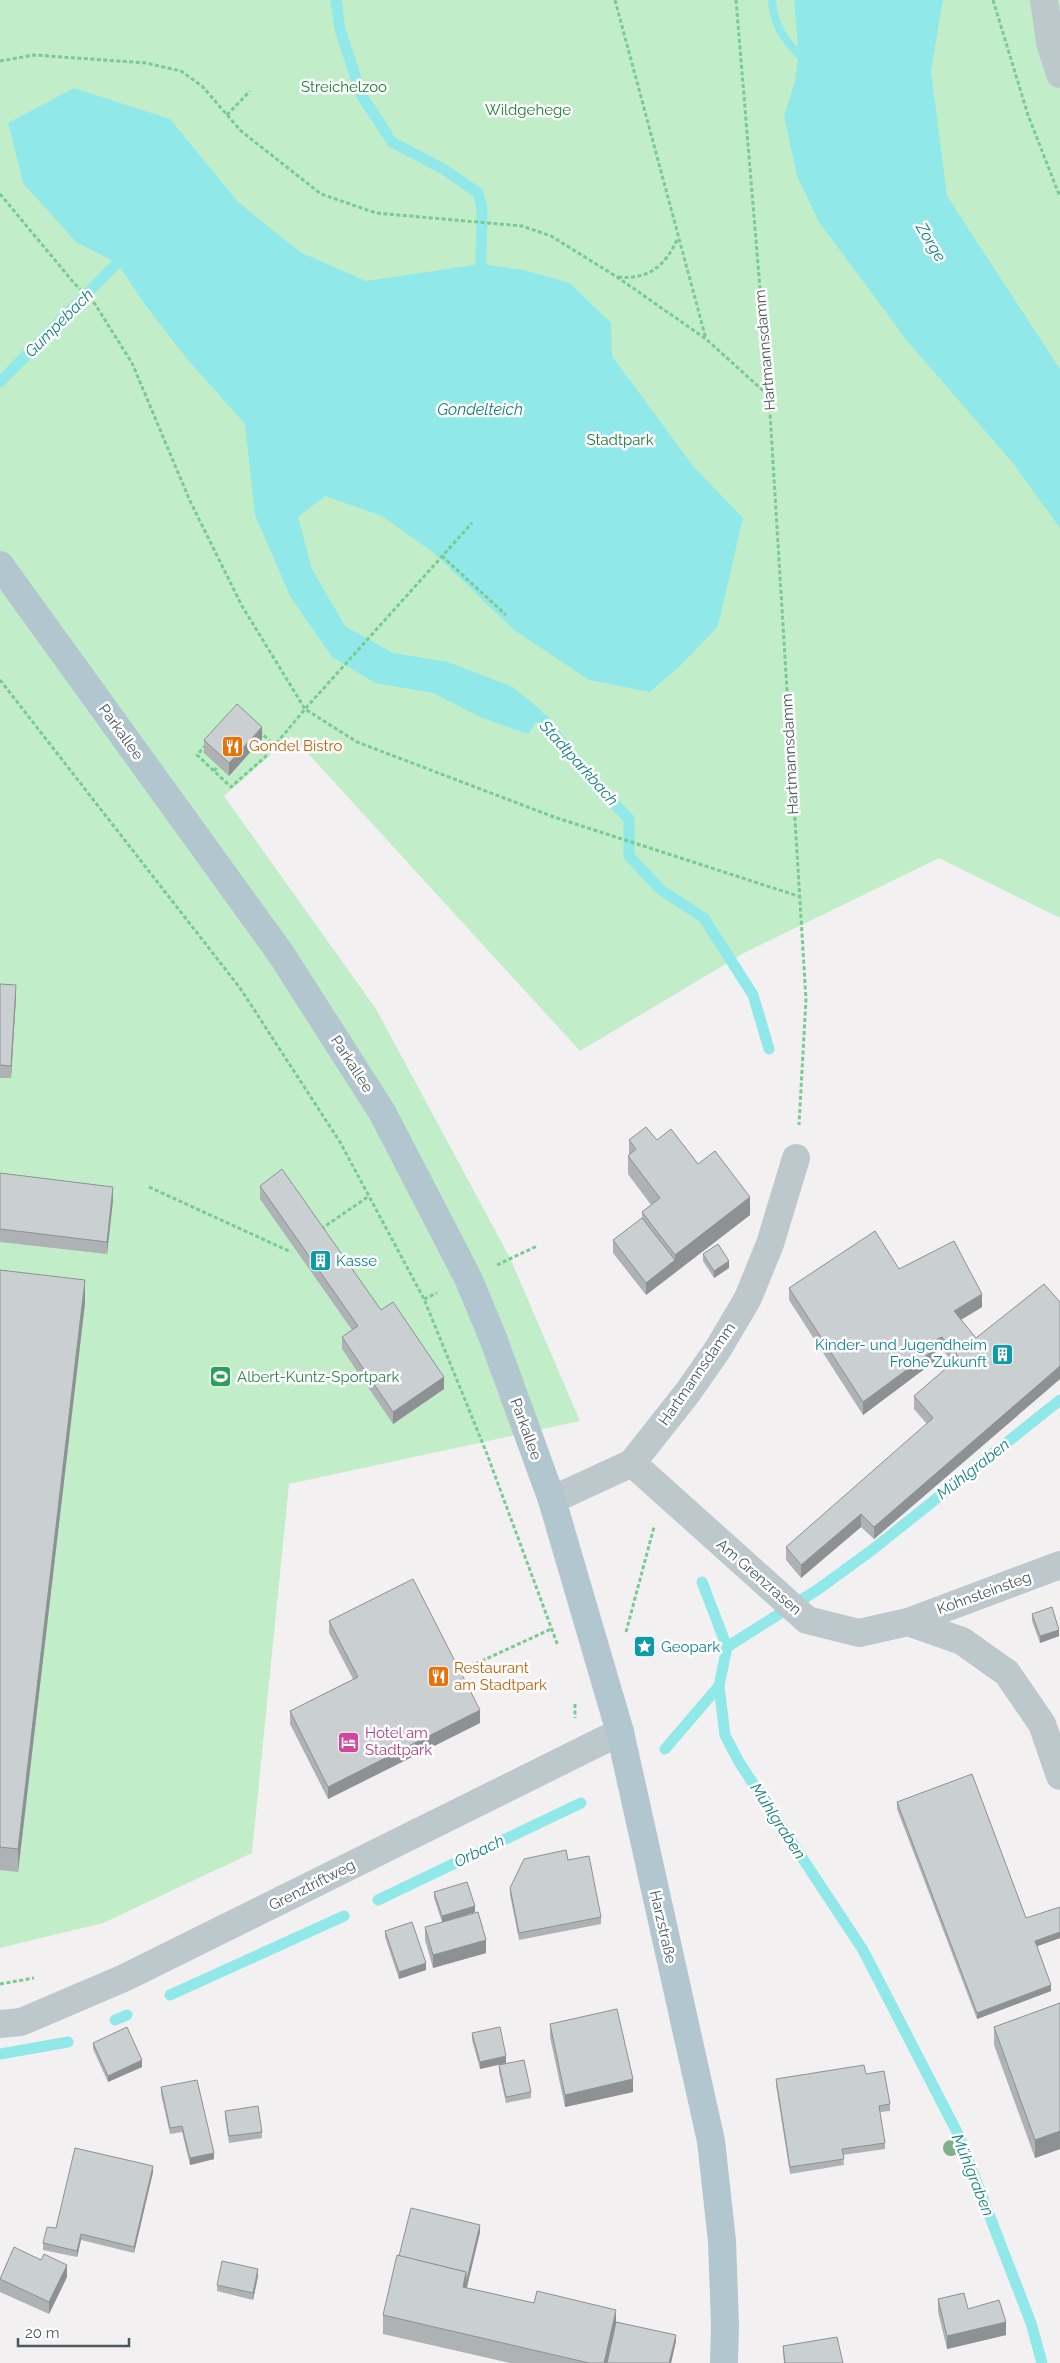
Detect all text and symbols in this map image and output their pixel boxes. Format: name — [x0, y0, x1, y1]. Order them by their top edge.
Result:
park label: Streichelzoo — [301, 78, 387, 96]
park label: Wildgehege — [485, 101, 571, 119]
water label: Zorge — [912, 218, 950, 265]
water label: Gumpebach — [21, 285, 97, 361]
street label: Hartmannsdamm — [751, 289, 779, 411]
water label: Gondelteich — [437, 400, 523, 419]
park label: Stadtpark — [586, 431, 654, 449]
street label: Hartmannsdamm — [778, 693, 802, 815]
street label: Parkallee — [95, 701, 147, 764]
water label: Stadtparkbach — [535, 716, 622, 810]
restaurant icon: Gondel Bistro — [221, 734, 245, 758]
place label: Gondel Bistro — [249, 737, 343, 755]
street label: Parkallee — [327, 1032, 377, 1096]
building icon: Kasse — [308, 1249, 332, 1273]
place label: Kasse — [336, 1252, 377, 1270]
street label: Hartmannsdamm — [655, 1319, 739, 1429]
place label: Kinder- und Jugendheim Frohe Zukunft — [815, 1336, 987, 1371]
building icon: Kinder- und Jugendheim Frohe Zukunft — [991, 1342, 1015, 1366]
sports icon: Albert-Kuntz-Sportpark — [209, 1365, 233, 1389]
place label: Albert-Kuntz-Sportpark — [237, 1368, 400, 1386]
street label: Parkallee — [507, 1396, 546, 1463]
water label: Mühlgraben — [933, 1435, 1013, 1503]
street label: Am Grenzrasen — [713, 1535, 805, 1619]
street label: Kohnsteinsteg — [935, 1568, 1033, 1618]
place icon: Geopark — [633, 1635, 657, 1659]
place label: Geopark — [661, 1638, 720, 1656]
place label: Restaurant am Stadtpark — [454, 1659, 547, 1694]
restaurant icon: Restaurant am Stadtpark — [426, 1665, 450, 1689]
place label: Hotel am Stadtpark — [365, 1724, 432, 1759]
hotel icon: Hotel am Stadtpark — [337, 1730, 361, 1754]
water label: Mühlgraben — [746, 1779, 810, 1863]
water label: Orbach — [451, 1831, 507, 1871]
street label: Grenztriftweg — [266, 1856, 358, 1914]
street label: Harzstraße — [646, 1889, 680, 1966]
water label: Mühlgraben — [948, 2131, 998, 2219]
scale bar — [18, 2316, 129, 2348]
text: 20 m — [25, 2324, 60, 2342]

